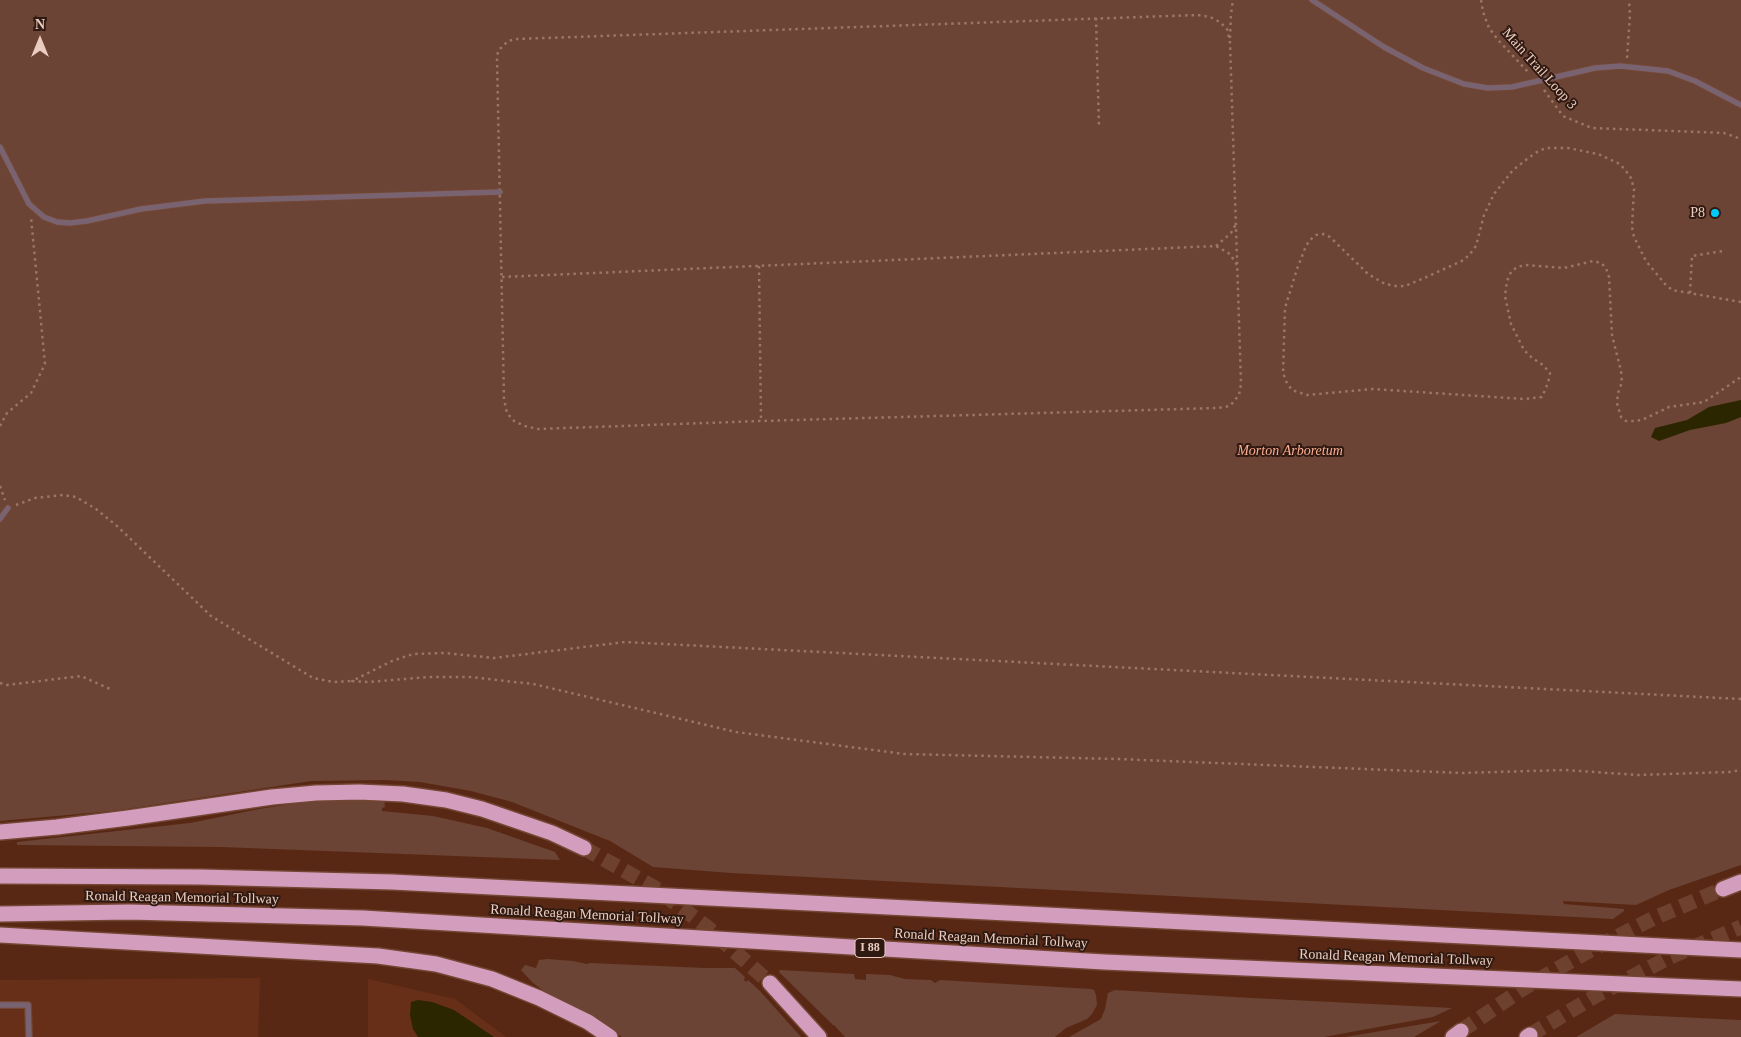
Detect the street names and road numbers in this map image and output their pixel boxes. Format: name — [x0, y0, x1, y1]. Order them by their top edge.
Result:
street label: Main Trail Loop 3 — [1498, 25, 1580, 113]
street label: Ronald Reagan Memorial Tollway — [85, 888, 279, 908]
street label: Ronald Reagan Memorial Tollway — [490, 902, 684, 928]
street label: Ronald Reagan Memorial Tollway — [894, 926, 1088, 952]
road number: I 88 — [855, 938, 885, 958]
street label: Ronald Reagan Memorial Tollway — [1299, 946, 1493, 970]

